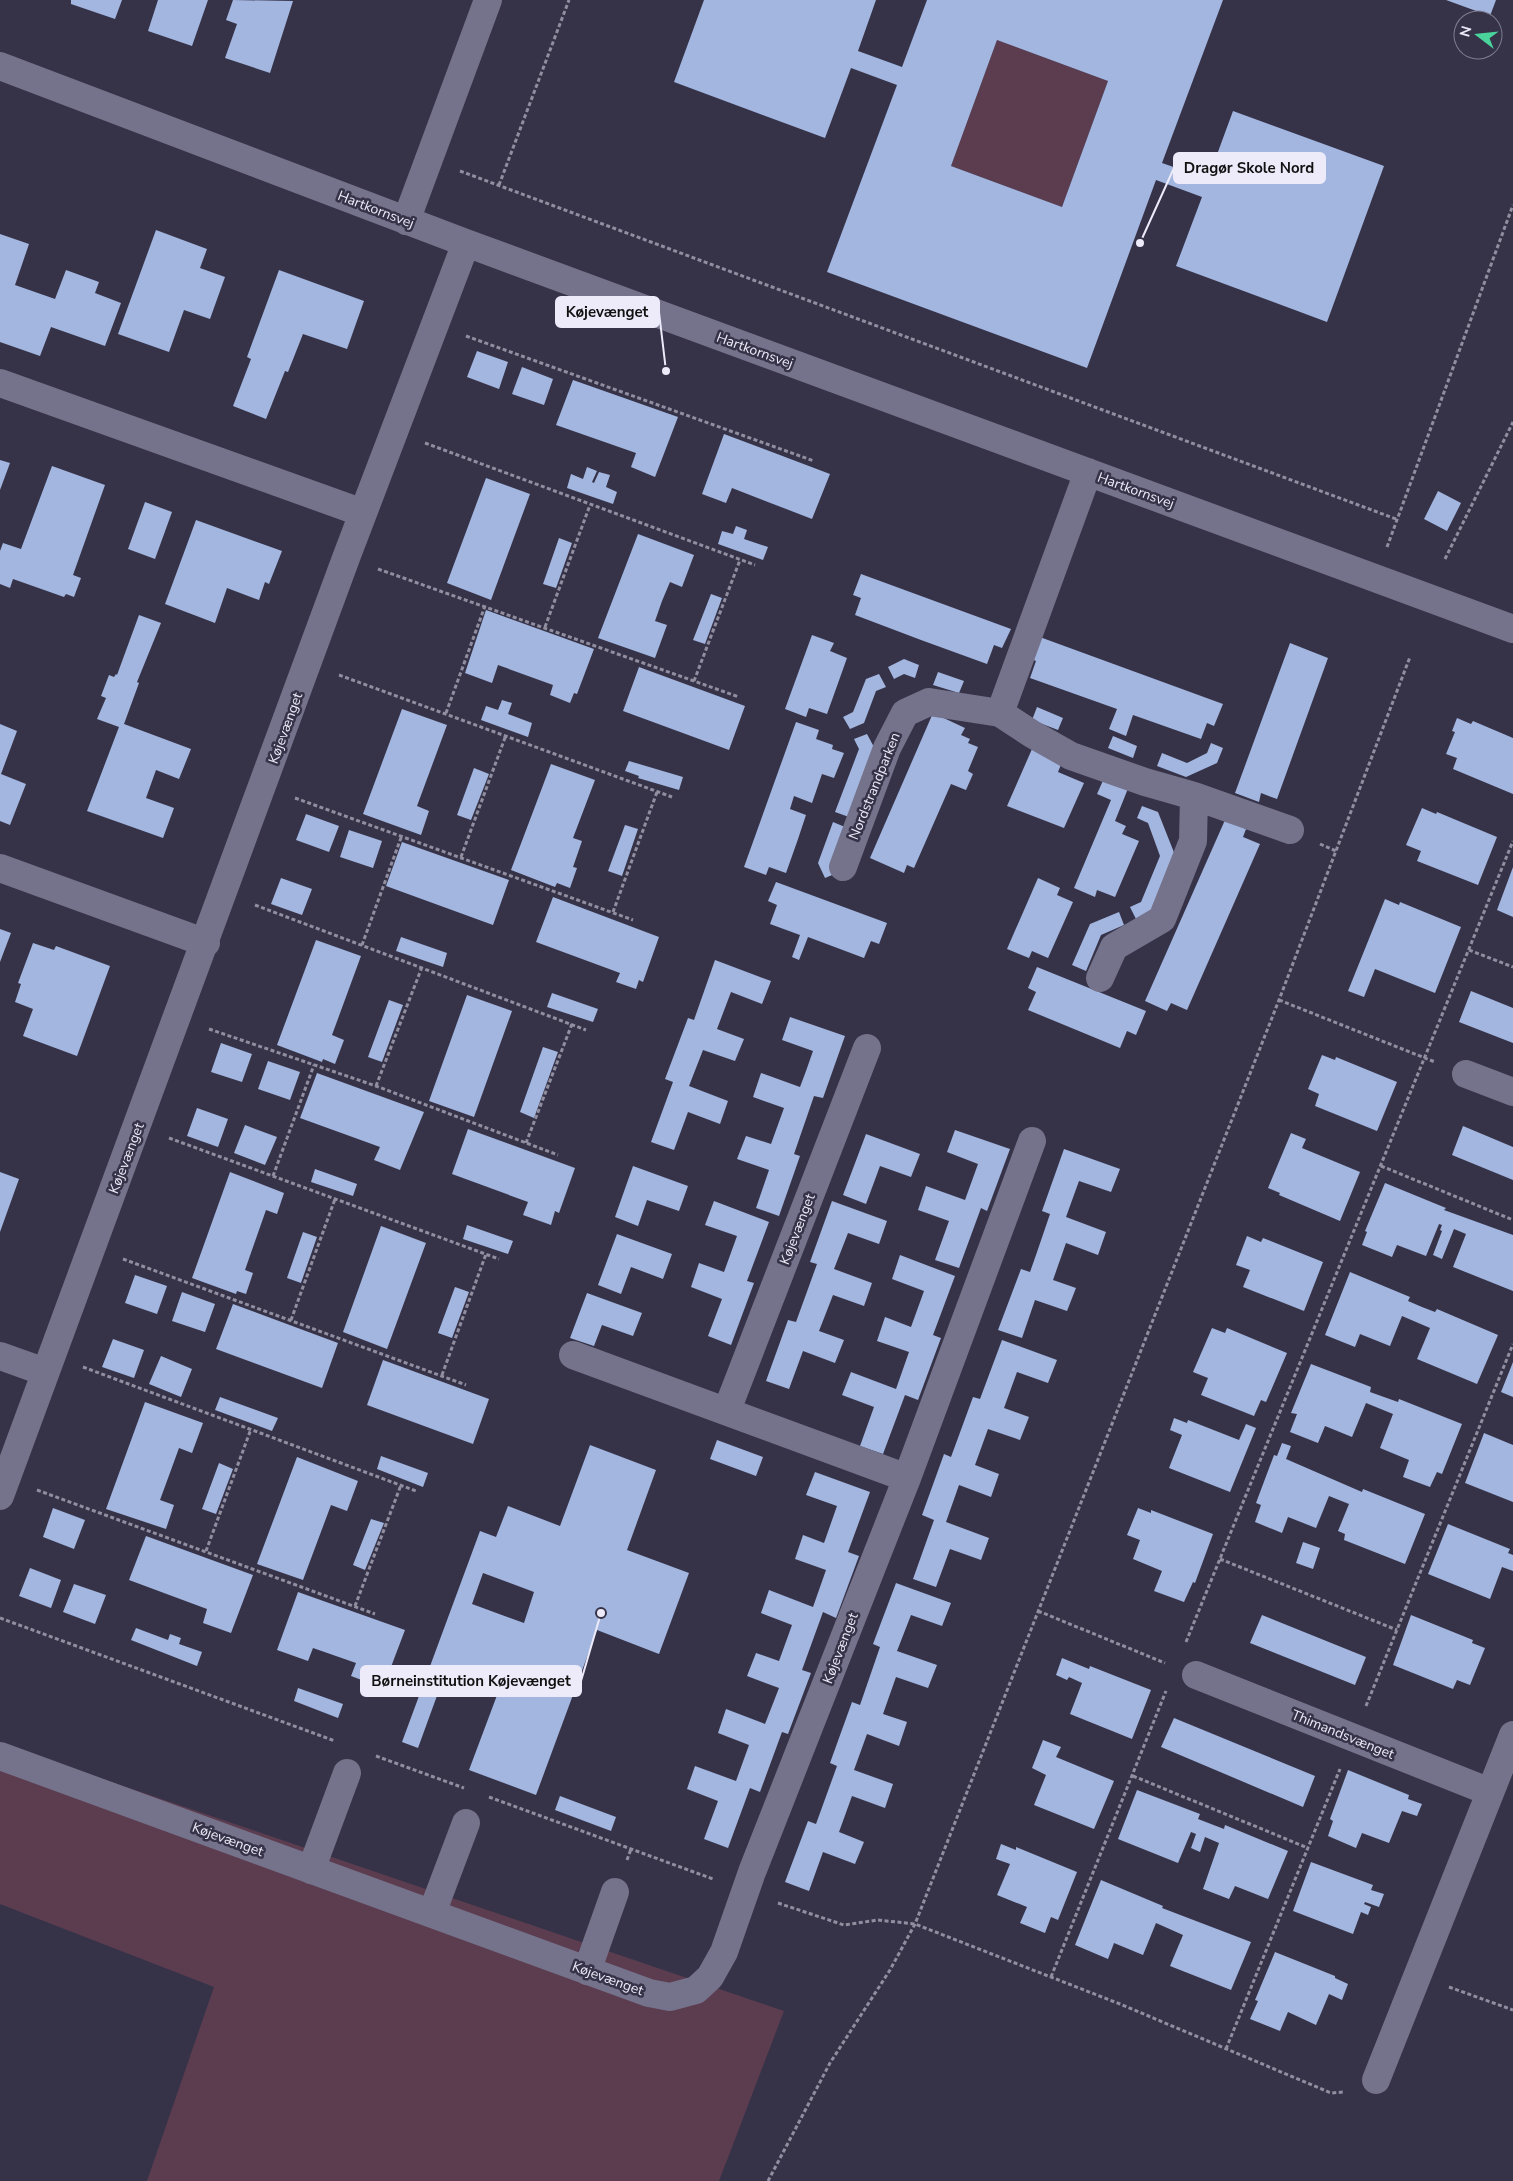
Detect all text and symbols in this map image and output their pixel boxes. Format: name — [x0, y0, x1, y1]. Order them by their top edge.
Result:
north arrow — [1453, 10, 1503, 60]
text: N — [1455, 24, 1477, 39]
callout: Dragør Skole Nord — [1174, 153, 1325, 183]
text: Dragør Skole Nord — [1184, 158, 1314, 178]
street label: Hartkornsvej — [335, 186, 417, 233]
callout: Køjevænget — [556, 297, 659, 327]
text: Køjevænget — [566, 302, 649, 322]
street label: Hartkornsvej — [714, 328, 796, 373]
street label: Hartkornsvej — [1095, 468, 1177, 513]
street label: Køjevænget — [264, 690, 307, 767]
street label: Nordstrandparken — [844, 730, 905, 843]
street label: Køjevænget — [104, 1120, 149, 1196]
street label: Køjevænget — [775, 1191, 820, 1267]
street label: Køjevænget — [818, 1610, 863, 1686]
callout: Børneinstitution Køjevænget — [361, 1666, 581, 1696]
text: Børneinstitution Køjevænget — [371, 1671, 571, 1691]
street label: Thimandsvænget — [1289, 1705, 1397, 1764]
street label: Køjevænget — [189, 1818, 266, 1861]
street label: Køjevænget — [569, 1957, 646, 2000]

